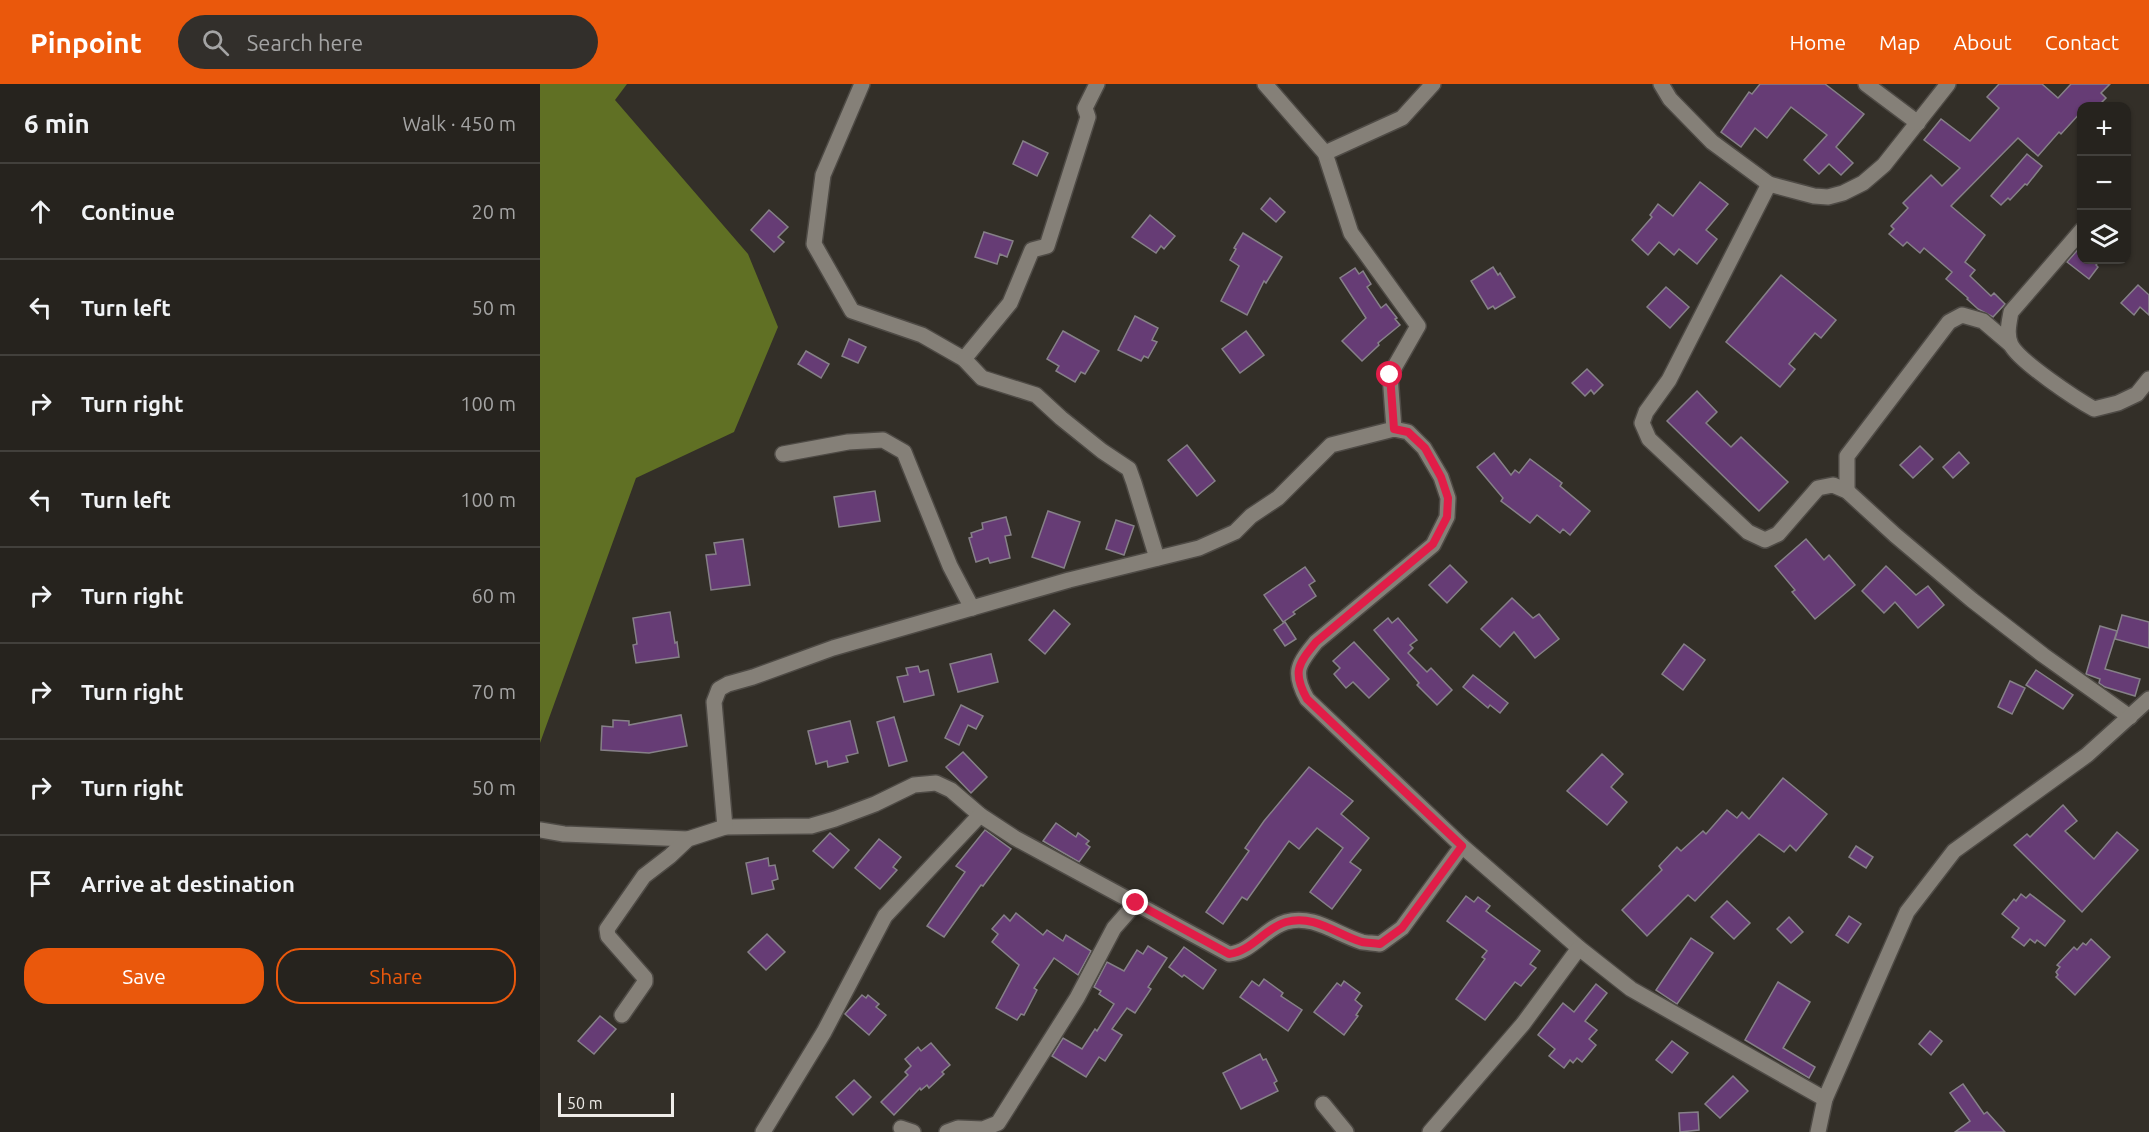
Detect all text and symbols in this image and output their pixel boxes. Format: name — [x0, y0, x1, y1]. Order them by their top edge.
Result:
search box — [178, 15, 598, 69]
icon: search — [199, 26, 232, 59]
text: Pinpoint — [30, 27, 142, 58]
text: Search here — [247, 30, 363, 55]
text: Home — [1789, 30, 1846, 54]
text: Map — [1879, 30, 1920, 54]
text: About — [1953, 30, 2012, 54]
text: Contact — [2045, 30, 2119, 54]
map controls — [2077, 102, 2131, 264]
button: + — [2077, 102, 2131, 156]
text: 6 min — [24, 109, 90, 138]
text: Walk · 450 m — [403, 112, 516, 135]
button: − — [2077, 156, 2131, 210]
icon: ahead — [24, 195, 57, 228]
text: Continue — [81, 199, 175, 224]
text: 20 m — [472, 200, 516, 223]
button: layers — [2077, 210, 2131, 264]
icon: left — [24, 291, 57, 324]
text: Turn left — [81, 295, 171, 320]
text: 50 m — [472, 296, 516, 319]
route start — [1376, 361, 1402, 387]
icon: right — [24, 387, 57, 420]
text: Turn right — [81, 391, 183, 416]
text: 100 m — [460, 392, 516, 415]
icon: left — [24, 483, 57, 516]
text: Turn left — [81, 487, 171, 512]
text: 100 m — [460, 488, 516, 511]
icon: right — [24, 579, 57, 612]
text: Turn right — [81, 583, 183, 608]
text: 60 m — [472, 584, 516, 607]
icon: right — [24, 675, 57, 708]
text: Turn right — [81, 679, 183, 704]
text: 70 m — [472, 680, 516, 703]
icon: right — [24, 771, 57, 804]
text: Turn right — [81, 775, 183, 800]
text: 50 m — [472, 776, 516, 799]
icon: arrive — [24, 867, 57, 900]
text: Arrive at destination — [81, 871, 295, 896]
route end — [1122, 889, 1148, 915]
button: Save — [24, 948, 264, 1004]
button: Share — [276, 948, 516, 1004]
scale bar — [558, 1090, 674, 1118]
text: 50 m — [567, 1094, 603, 1112]

